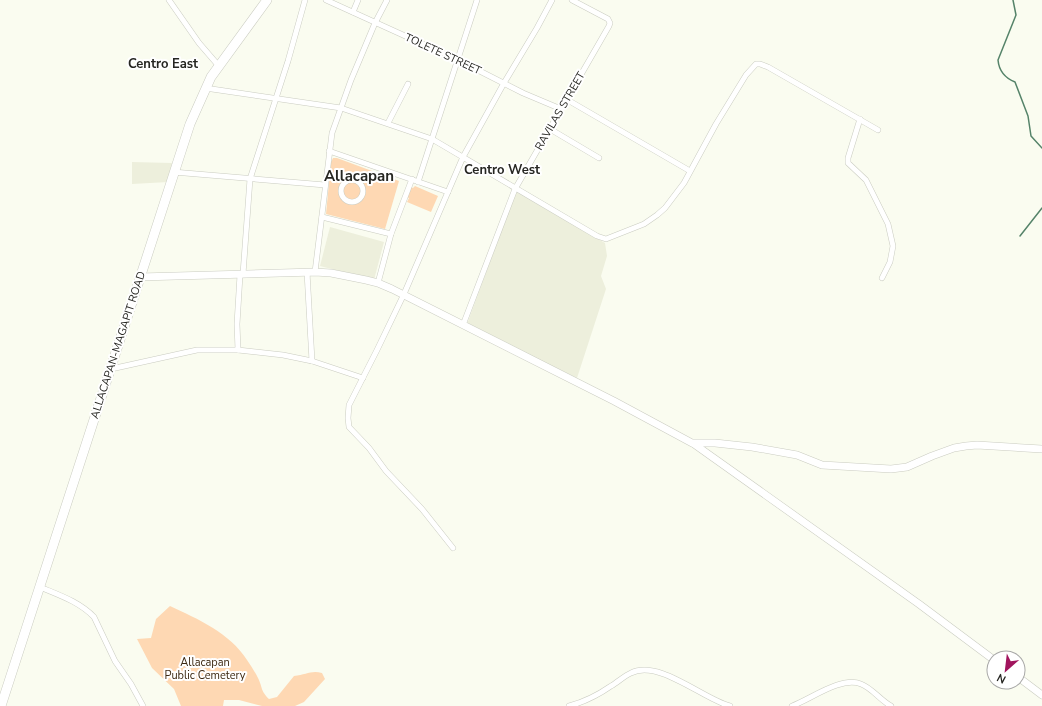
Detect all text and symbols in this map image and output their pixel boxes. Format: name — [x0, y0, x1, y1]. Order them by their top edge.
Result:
street label: TOLETE STREET — [402, 30, 484, 78]
district label: Centro East — [128, 55, 199, 73]
street label: RAVILAS STREET — [531, 69, 589, 153]
district label: Centro West — [464, 161, 541, 179]
district label: Allacapan — [324, 166, 394, 186]
street label: ALLACAPAN-MAGAPIT ROAD — [87, 269, 149, 421]
north arrow — [986, 650, 1026, 690]
park label: Allacapan Public Cemetery — [165, 655, 246, 683]
text: N — [994, 670, 1009, 687]

